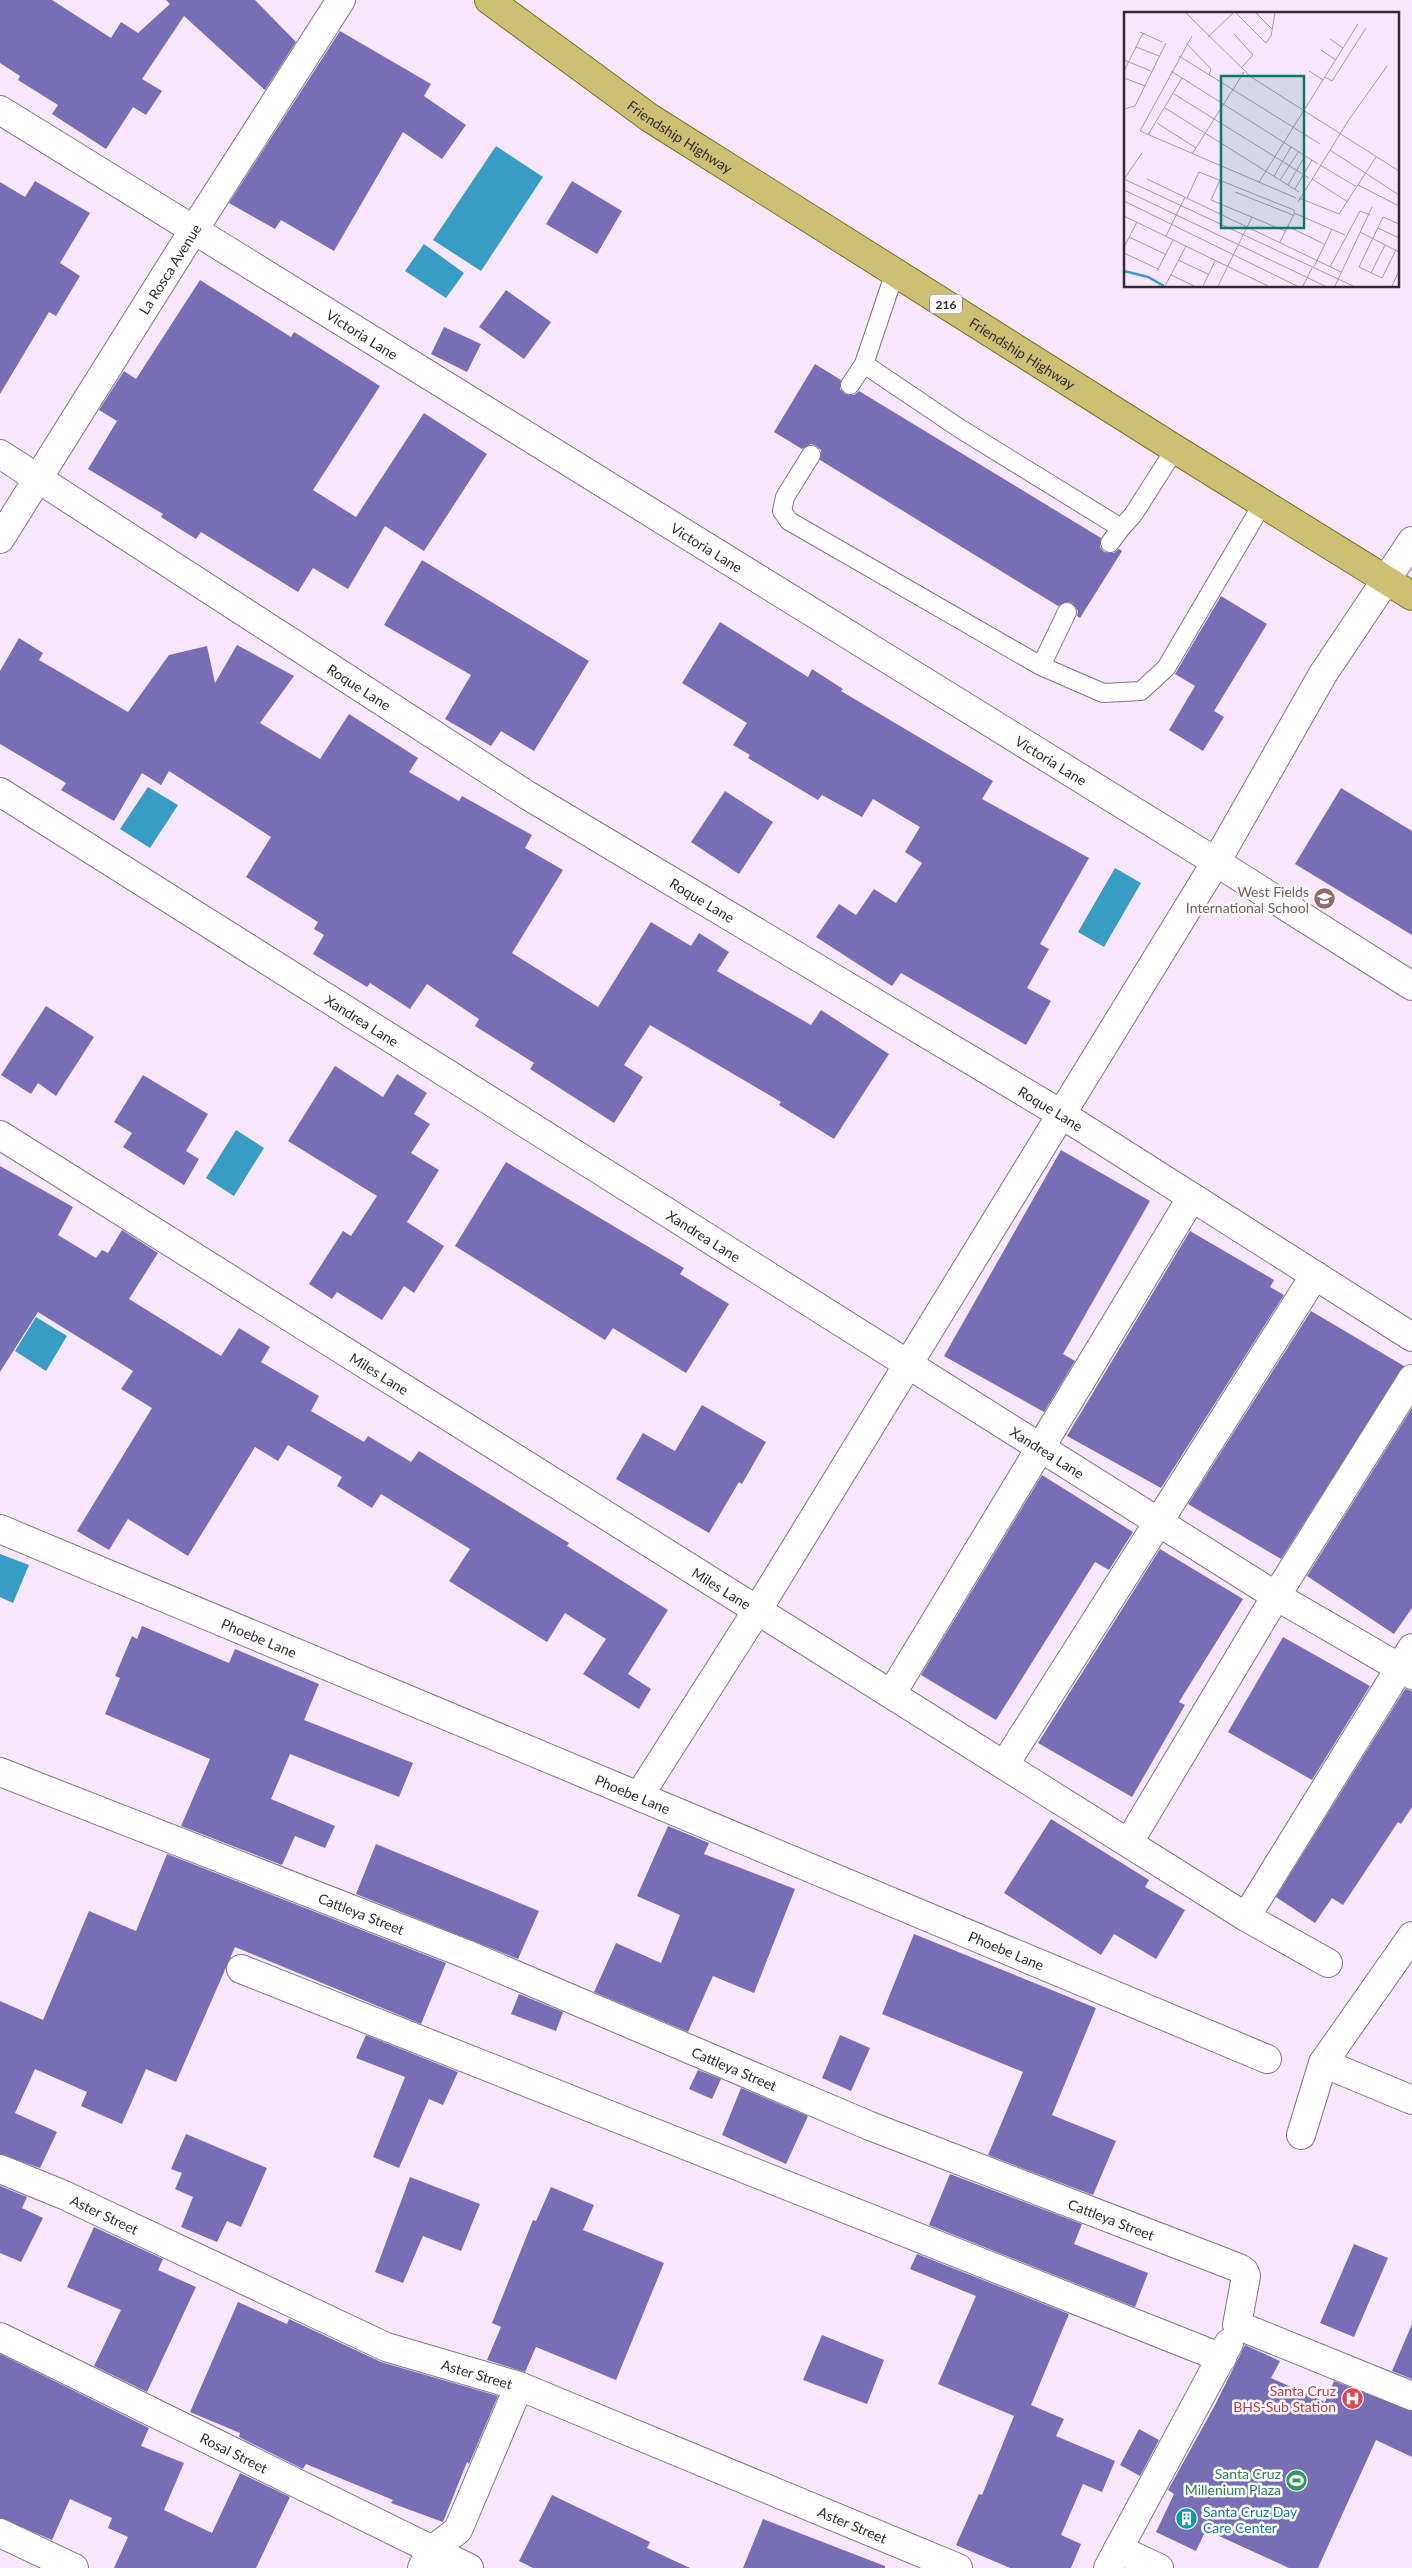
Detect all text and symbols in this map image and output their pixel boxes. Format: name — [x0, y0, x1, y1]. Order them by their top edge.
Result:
inset map — [1124, 12, 1400, 288]
street label: Friendship Highway — [625, 96, 737, 177]
street label: La Rosca Avenue — [135, 220, 204, 317]
road number: 216 — [930, 294, 962, 314]
street label: Victoria Lane — [323, 306, 401, 363]
street label: Friendship Highway — [967, 313, 1079, 393]
street label: Victoria Lane — [668, 519, 746, 576]
street label: Roque Lane — [324, 660, 394, 713]
street label: Victoria Lane — [1012, 732, 1090, 789]
street label: Roque Lane — [667, 874, 738, 926]
place label: West Fields International School — [1186, 883, 1309, 916]
school or university icon: West Fields International School — [1313, 887, 1337, 911]
street label: Xandrea Lane — [322, 991, 402, 1050]
street label: Roque Lane — [1016, 1082, 1086, 1134]
street label: Xandrea Lane — [664, 1206, 744, 1265]
street label: Miles Lane — [347, 1348, 412, 1398]
street label: Xandrea Lane — [1007, 1422, 1087, 1481]
street label: Miles Lane — [689, 1563, 754, 1613]
street label: Phoebe Lane — [219, 1614, 299, 1661]
street label: Phoebe Lane — [593, 1770, 673, 1817]
street label: Cattleya Street — [316, 1889, 407, 1938]
street label: Phoebe Lane — [966, 1927, 1047, 1973]
street label: Cattleya Street — [689, 2043, 780, 2094]
street label: Aster Street — [68, 2191, 141, 2237]
street label: Cattleya Street — [1066, 2195, 1157, 2243]
street label: Aster Street — [439, 2355, 515, 2392]
place label: Santa Cruz BHS-Sub Station — [1233, 2382, 1336, 2415]
hospital icon: Santa Cruz BHS-Sub Station — [1340, 2386, 1364, 2410]
street label: Rosal Street — [198, 2429, 271, 2476]
place label: Santa Cruz Millenium Plaza — [1185, 2465, 1281, 2498]
sports icon: Santa Cruz Millenium Plaza — [1285, 2469, 1309, 2493]
street label: Aster Street — [816, 2502, 890, 2546]
place label: Santa Cruz Day Care Center — [1203, 2503, 1298, 2536]
building icon: Santa Cruz Day Care Center — [1175, 2507, 1199, 2531]

